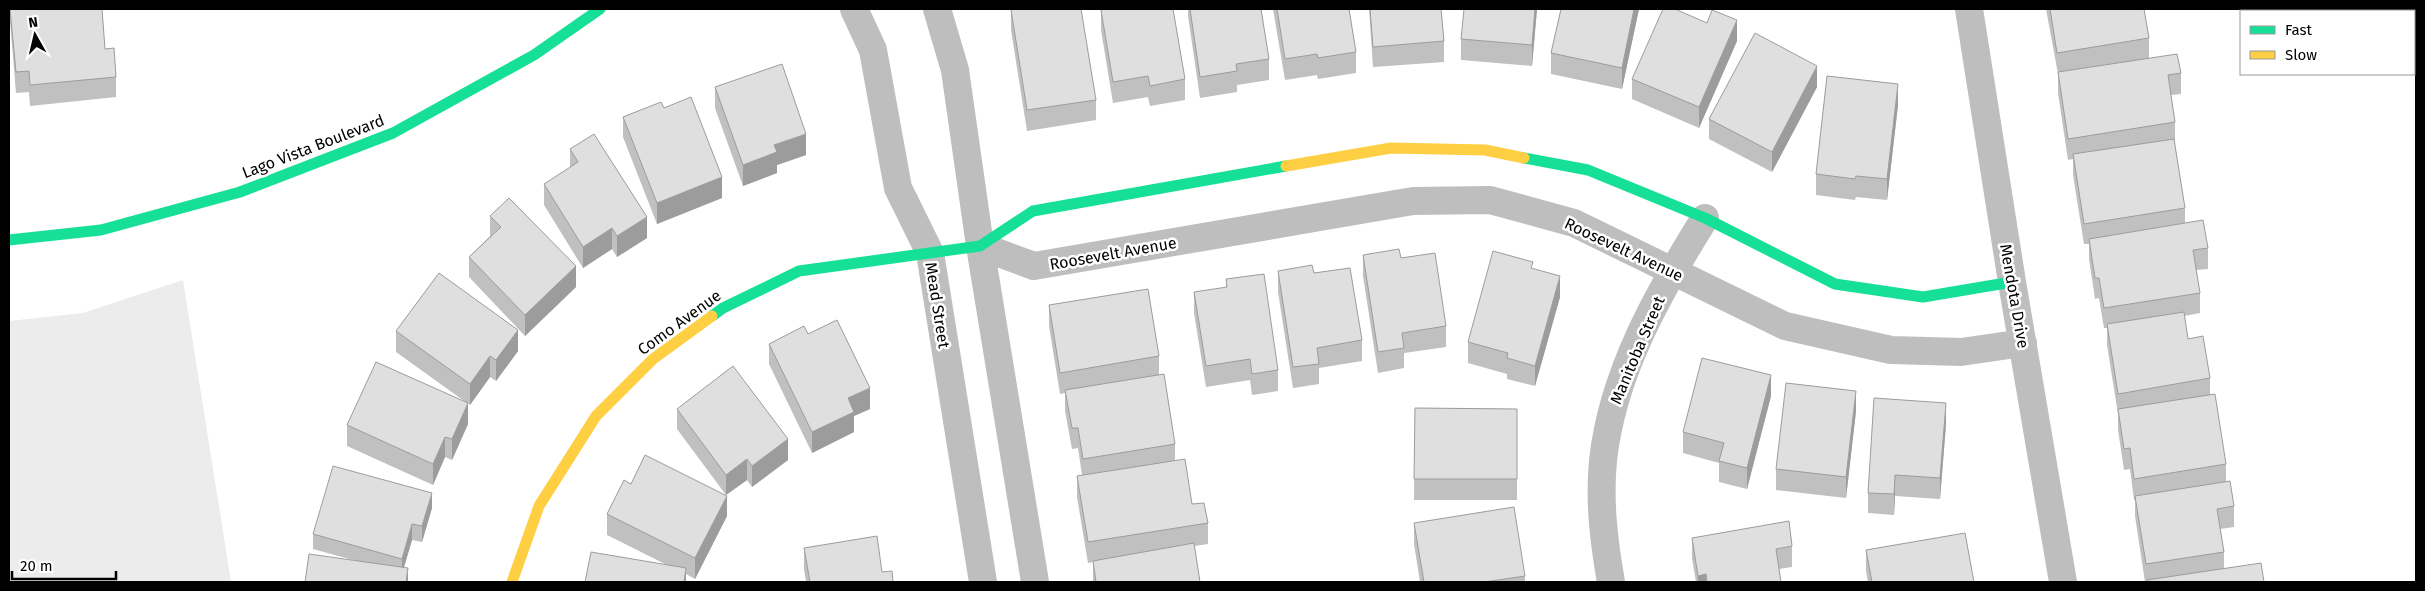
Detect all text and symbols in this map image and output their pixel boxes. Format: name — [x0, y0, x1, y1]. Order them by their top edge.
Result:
north arrow — [10, 10, 60, 60]
legend — [2240, 10, 2415, 75]
text: N — [27, 14, 39, 32]
text: Fast — [2285, 21, 2312, 39]
text: Slow — [2285, 46, 2317, 64]
street label: Lago Vista Boulevard — [239, 111, 387, 182]
street label: Roosevelt Avenue — [1562, 214, 1686, 285]
street label: Roosevelt Avenue — [1048, 233, 1178, 274]
street label: Mendota Drive — [1996, 242, 2033, 350]
street label: Mead Street — [921, 261, 954, 350]
street label: Como Avenue — [634, 286, 725, 359]
street label: Manitoba Street — [1606, 293, 1669, 407]
scale bar — [12, 548, 116, 580]
text: 20 m — [20, 557, 53, 575]

